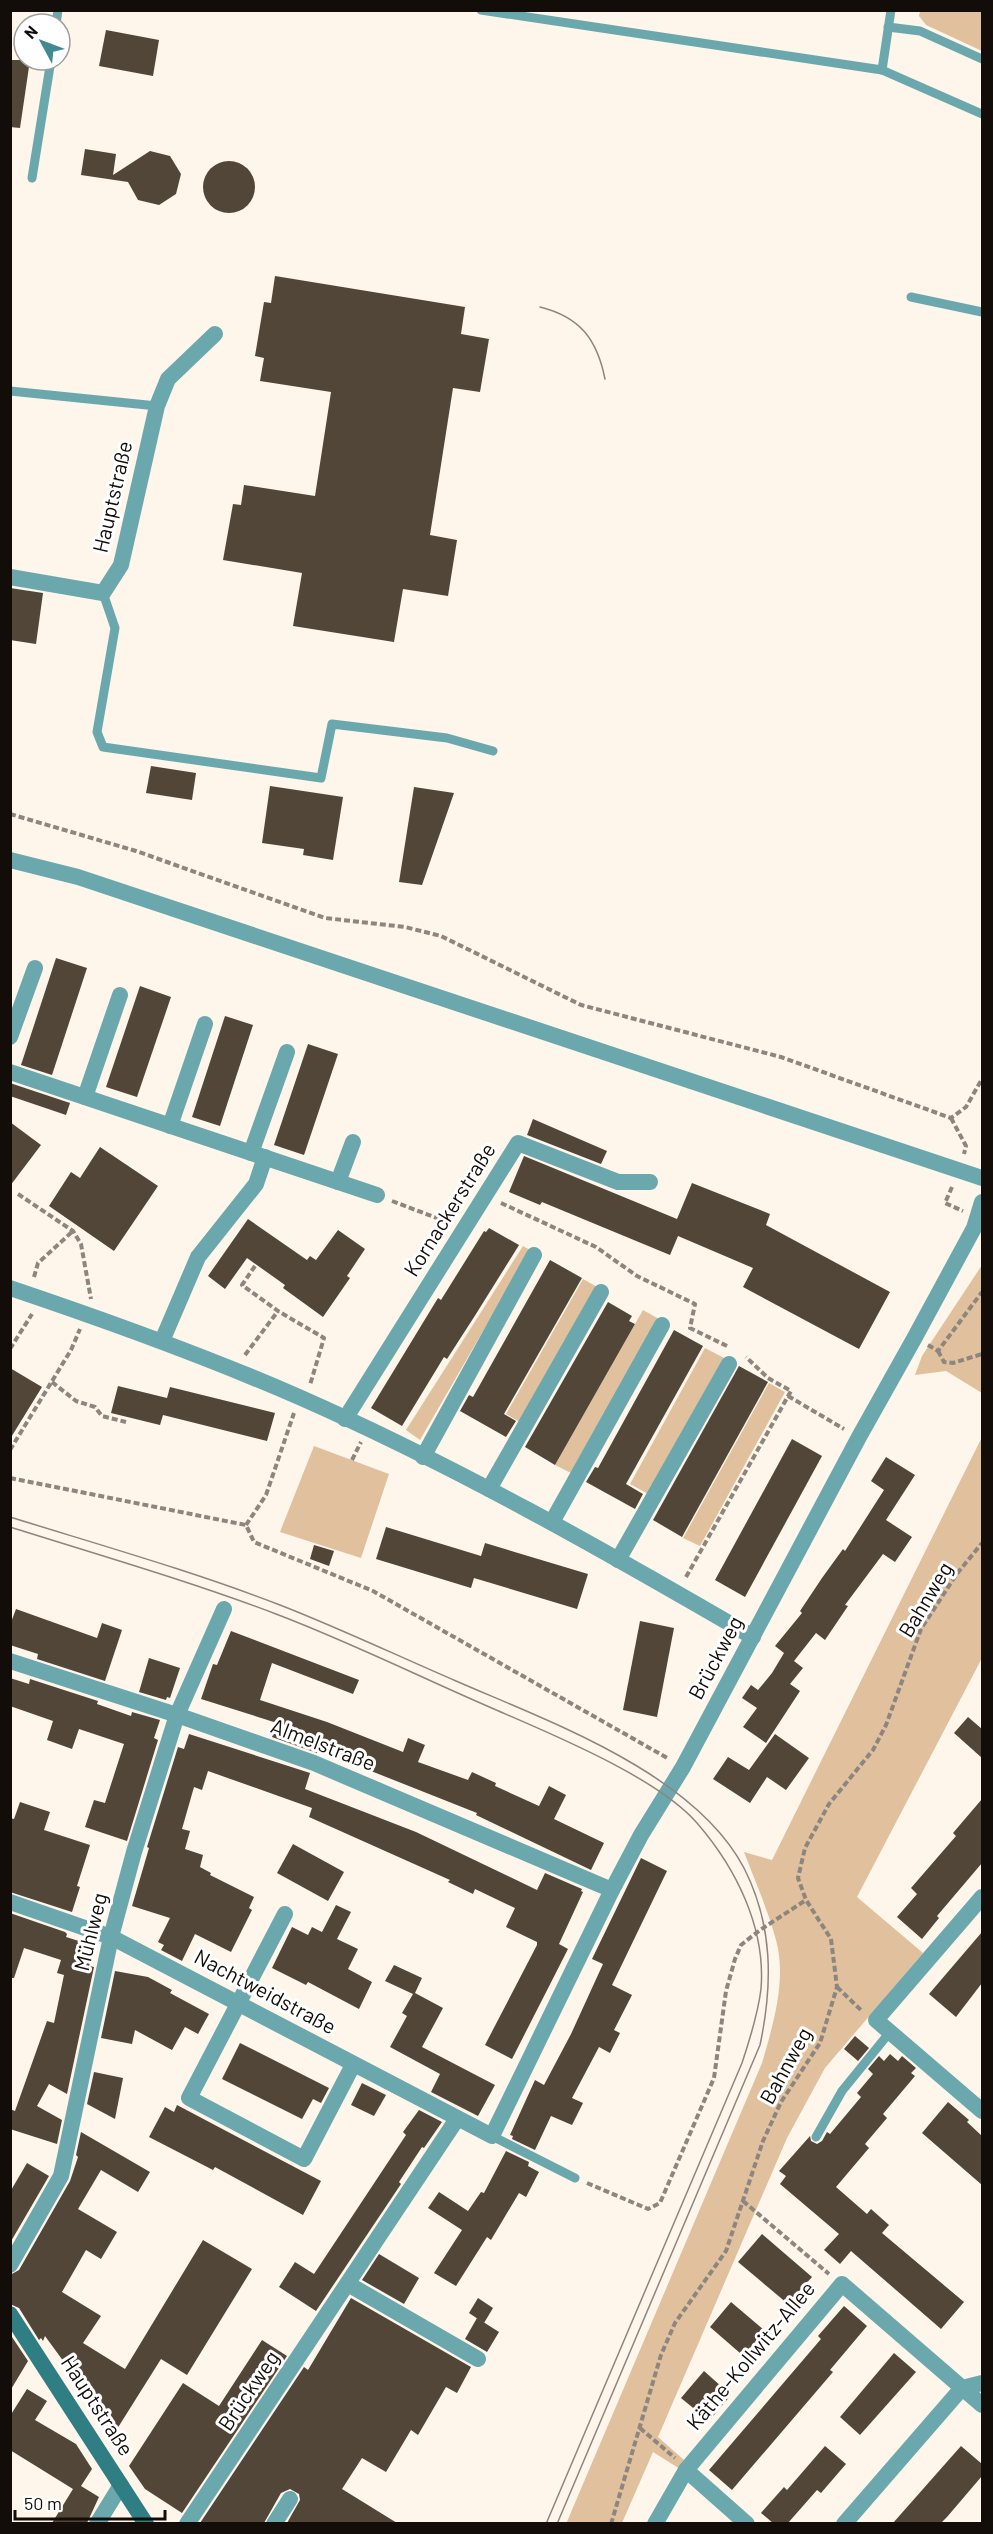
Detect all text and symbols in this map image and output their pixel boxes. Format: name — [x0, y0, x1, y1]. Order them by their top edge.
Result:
north arrow — [12, 12, 72, 72]
text: N — [20, 22, 41, 42]
street label: Hauptstraße — [87, 438, 137, 555]
street label: Kornackerstraße — [398, 1138, 500, 1280]
street label: Bahnweg — [893, 1557, 957, 1641]
street label: Brückweg — [682, 1611, 747, 1703]
street label: Almelstraße — [268, 1712, 379, 1775]
street label: Mühlweg — [68, 1890, 111, 1973]
street label: Nachtweidstraße — [191, 1943, 341, 2038]
street label: Bahnweg — [754, 2023, 816, 2108]
street label: Käthe-Kollwitz-Allee — [680, 2276, 819, 2434]
street label: Brückweg — [212, 2346, 284, 2435]
street label: Hauptstraße — [57, 2351, 140, 2460]
scale bar — [15, 2483, 165, 2521]
text: 50 m — [24, 2492, 62, 2514]

